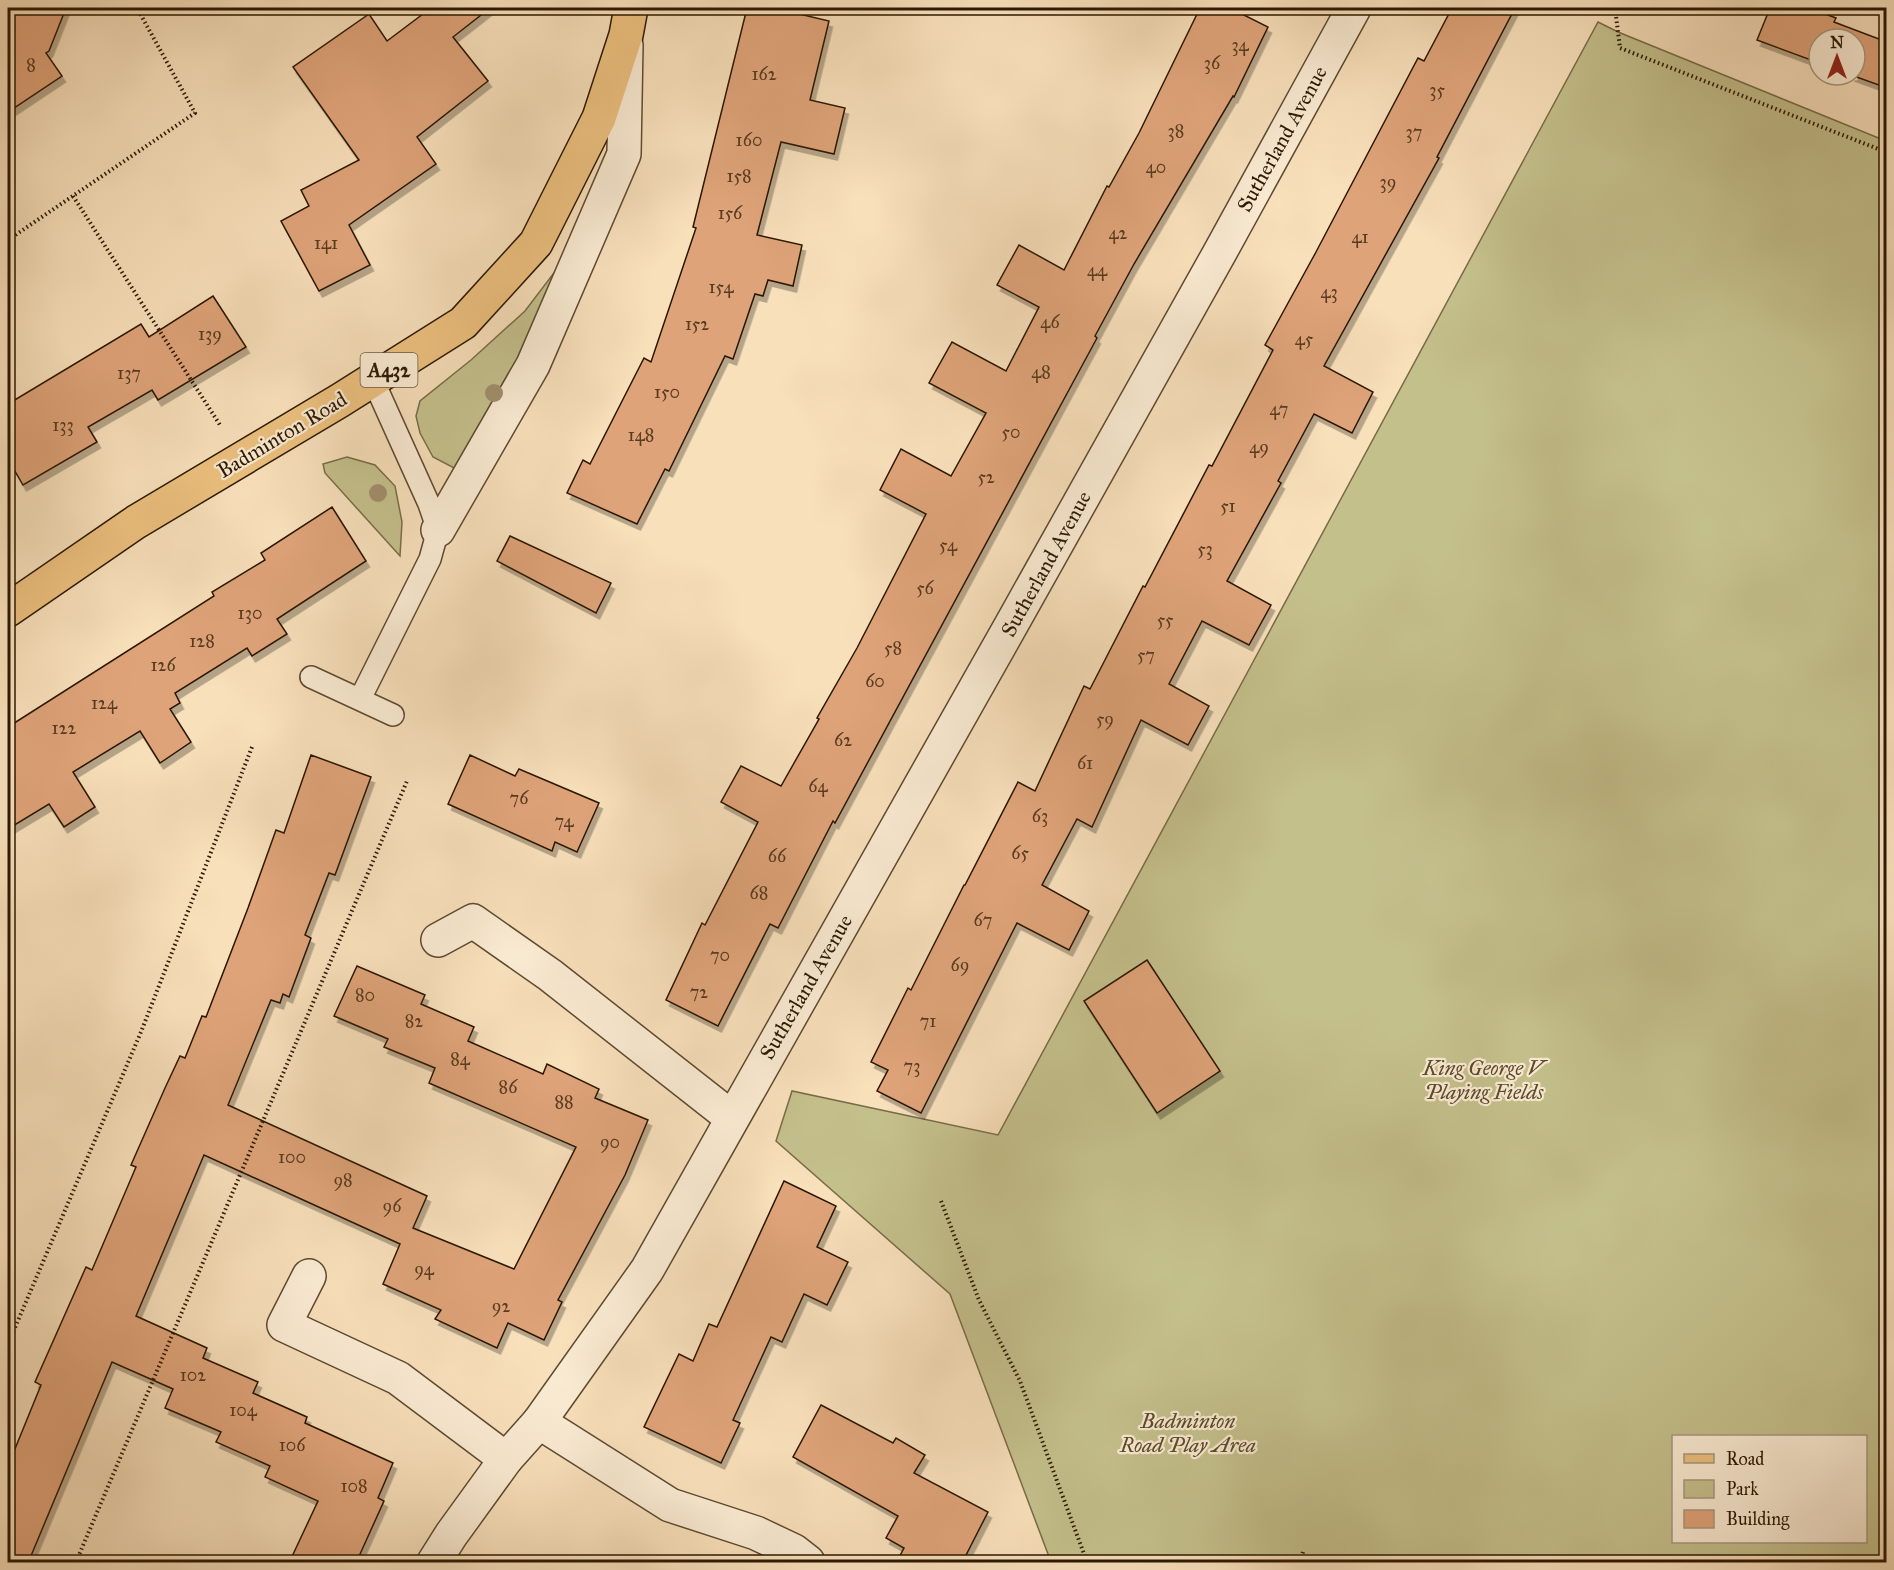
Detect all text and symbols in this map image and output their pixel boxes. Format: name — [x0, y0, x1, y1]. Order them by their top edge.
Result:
north arrow — [1807, 27, 1867, 87]
text: N — [1830, 33, 1844, 52]
house number: 34 — [1231, 34, 1250, 56]
house number: 36 — [1204, 52, 1221, 74]
house number: 8 — [26, 54, 36, 76]
street label: Sutherland Avenue — [1231, 61, 1333, 217]
house number: 162 — [751, 63, 777, 85]
house number: 35 — [1429, 79, 1445, 101]
house number: 38 — [1168, 120, 1184, 142]
house number: 37 — [1406, 121, 1422, 143]
house number: 160 — [736, 129, 762, 151]
house number: 40 — [1146, 156, 1166, 178]
house number: 158 — [727, 165, 751, 187]
house number: 39 — [1380, 171, 1396, 193]
house number: 156 — [718, 202, 743, 224]
house number: 42 — [1109, 222, 1128, 244]
house number: 41 — [1351, 226, 1369, 248]
house number: 141 — [314, 232, 338, 254]
house number: 44 — [1087, 259, 1108, 281]
house number: 154 — [709, 276, 734, 298]
house number: 43 — [1320, 281, 1338, 303]
house number: 46 — [1040, 311, 1060, 333]
house number: 152 — [685, 313, 709, 335]
house number: 139 — [198, 323, 222, 345]
house number: 45 — [1295, 328, 1314, 350]
road number: A432 — [360, 353, 418, 387]
house number: 48 — [1031, 361, 1051, 383]
house number: 137 — [117, 362, 141, 384]
house number: 150 — [654, 381, 680, 403]
street label: Badminton Road — [212, 386, 352, 484]
house number: 47 — [1270, 398, 1288, 420]
house number: 133 — [52, 414, 74, 436]
house number: 50 — [1002, 421, 1020, 443]
house number: 148 — [628, 424, 654, 446]
house number: 49 — [1249, 436, 1269, 458]
house number: 52 — [977, 466, 995, 488]
street label: Sutherland Avenue — [995, 486, 1097, 642]
house number: 51 — [1220, 495, 1236, 517]
house number: 54 — [939, 534, 958, 556]
house number: 53 — [1197, 538, 1213, 560]
house number: 56 — [916, 577, 935, 599]
house number: 130 — [238, 602, 262, 624]
house number: 55 — [1157, 609, 1174, 631]
house number: 128 — [189, 630, 215, 652]
house number: 58 — [884, 637, 902, 659]
house number: 57 — [1137, 644, 1155, 666]
house number: 126 — [150, 654, 176, 676]
house number: 60 — [865, 670, 885, 692]
house number: 124 — [91, 692, 118, 714]
house number: 59 — [1096, 708, 1114, 730]
house number: 122 — [52, 717, 77, 739]
house number: 62 — [834, 729, 852, 751]
house number: 61 — [1077, 752, 1093, 774]
house number: 64 — [808, 775, 829, 797]
house number: 76 — [510, 787, 529, 809]
house number: 63 — [1032, 805, 1048, 827]
house number: 74 — [554, 810, 575, 832]
house number: 65 — [1011, 842, 1029, 864]
house number: 66 — [768, 845, 787, 867]
house number: 68 — [750, 882, 768, 904]
house number: 67 — [974, 909, 992, 931]
street label: Sutherland Avenue — [754, 910, 858, 1064]
house number: 70 — [710, 944, 730, 966]
house number: 69 — [951, 954, 969, 976]
house number: 72 — [690, 981, 708, 1003]
house number: 80 — [355, 984, 375, 1006]
house number: 82 — [405, 1010, 423, 1032]
house number: 71 — [920, 1010, 936, 1032]
house number: 84 — [450, 1048, 471, 1070]
house number: 73 — [904, 1055, 920, 1077]
park label: King George V Playing Fields — [1422, 1055, 1549, 1105]
house number: 86 — [499, 1076, 518, 1098]
house number: 88 — [554, 1091, 574, 1113]
house number: 90 — [600, 1131, 620, 1153]
house number: 100 — [278, 1146, 306, 1168]
house number: 98 — [333, 1169, 353, 1191]
house number: 96 — [383, 1195, 402, 1217]
house number: 94 — [414, 1258, 435, 1280]
house number: 92 — [492, 1295, 510, 1317]
house number: 102 — [180, 1364, 206, 1386]
house number: 104 — [229, 1399, 258, 1421]
park label: Badminton Road Play Area — [1119, 1408, 1256, 1458]
house number: 106 — [279, 1434, 306, 1456]
legend — [1672, 1435, 1867, 1543]
text: Road — [1726, 1448, 1764, 1470]
house number: 108 — [340, 1475, 368, 1497]
text: Park — [1726, 1478, 1759, 1500]
text: Building — [1726, 1508, 1790, 1531]

